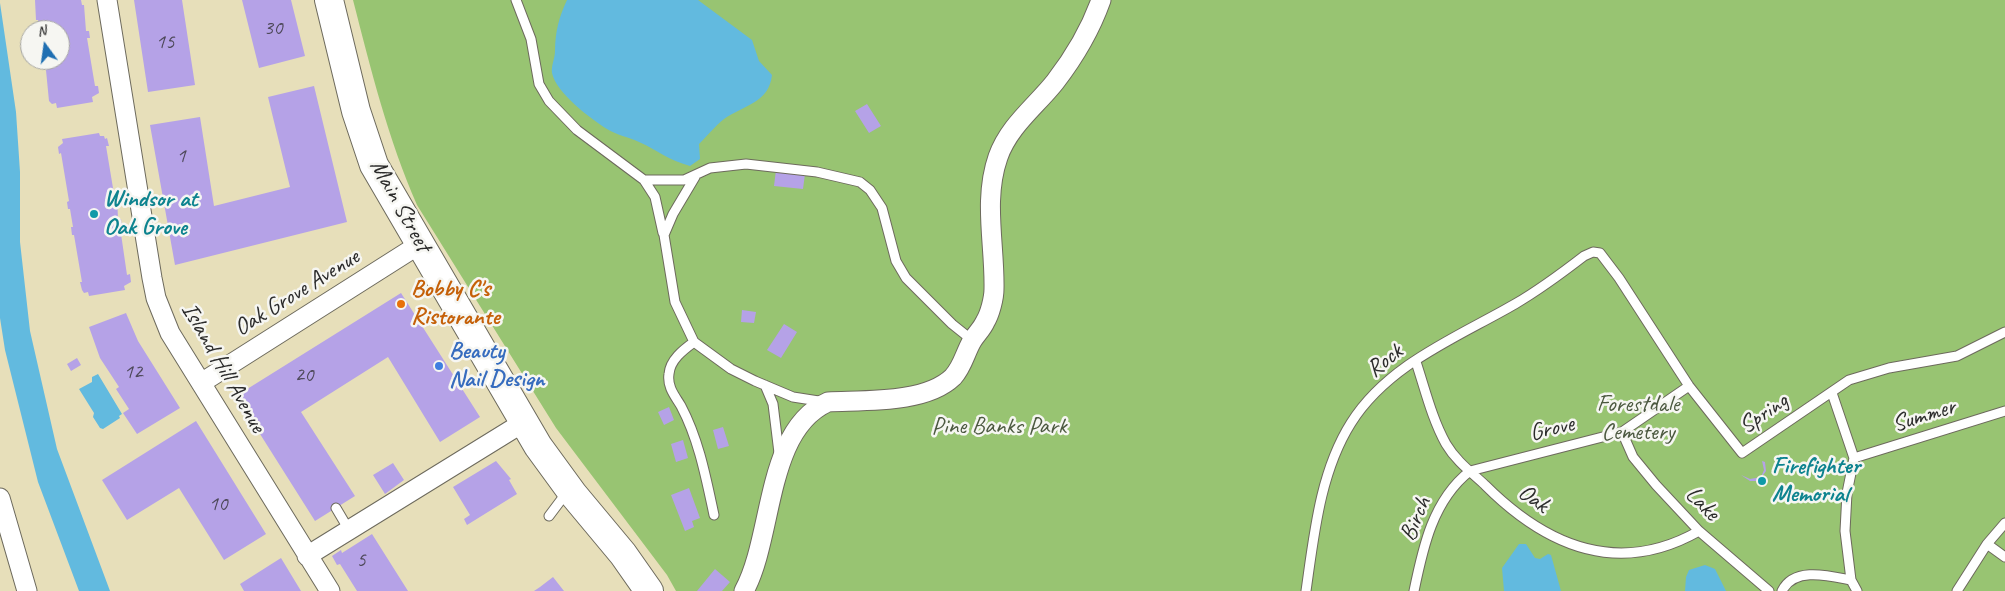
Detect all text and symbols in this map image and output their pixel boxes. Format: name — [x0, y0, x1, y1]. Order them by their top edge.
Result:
house number: 30 — [264, 15, 282, 41]
north arrow — [20, 20, 70, 70]
text: N — [35, 22, 48, 40]
house number: 15 — [156, 29, 174, 55]
house number: 1 — [176, 143, 186, 169]
street label: Main Street — [363, 155, 437, 257]
place label: Windsor at Oak Grove — [104, 186, 198, 242]
marker: Windsor at Oak Grove — [88, 208, 100, 220]
street label: Oak Grove Avenue — [229, 243, 365, 343]
place label: Bobby C's Ristorante — [411, 276, 499, 332]
street label: Island Hill Avenue — [174, 298, 272, 438]
marker: Bobby C's Ristorante — [395, 298, 407, 310]
place label: Beauty Nail Design — [449, 338, 545, 394]
street label: Rock — [1361, 338, 1409, 384]
house number: 12 — [124, 359, 142, 385]
marker: Beauty Nail Design — [433, 360, 445, 372]
house number: 20 — [295, 362, 313, 388]
street label: Spring — [1734, 387, 1794, 441]
park label: Forestdale Cemetery — [1597, 391, 1679, 447]
street label: Summer — [1889, 393, 1959, 439]
street label: Grove — [1527, 410, 1577, 448]
park label: Pine Banks Park — [932, 413, 1066, 441]
place label: Firefighter Memorial — [1772, 453, 1860, 509]
marker: Firefighter Memorial — [1756, 475, 1768, 487]
street label: Oak — [1512, 478, 1554, 520]
street label: Lake — [1679, 481, 1725, 527]
house number: 10 — [209, 491, 227, 517]
street label: Birch — [1394, 493, 1438, 545]
house number: 5 — [356, 547, 366, 573]

